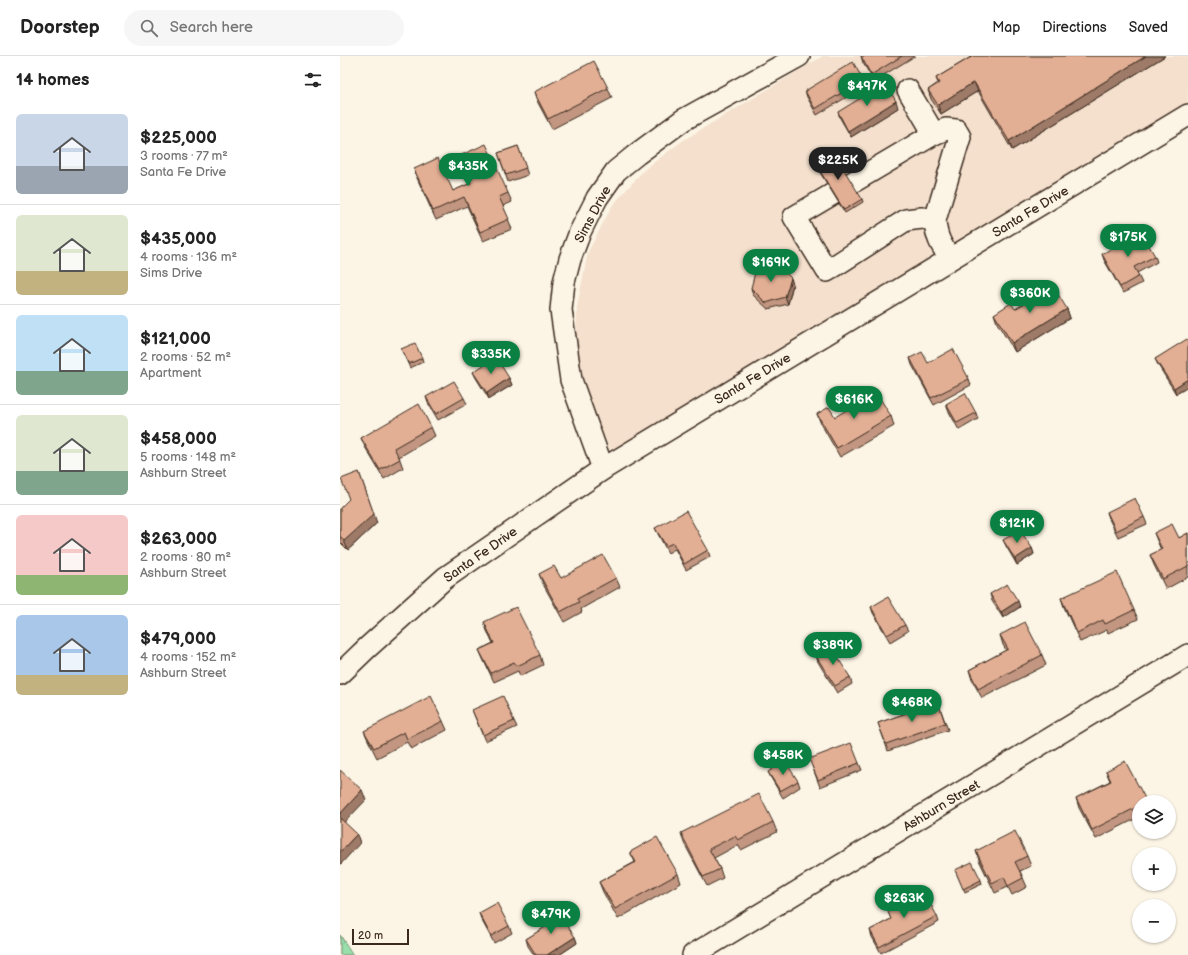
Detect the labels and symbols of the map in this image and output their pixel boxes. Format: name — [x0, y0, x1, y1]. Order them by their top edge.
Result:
pin: $497K — [839, 73, 895, 107]
pin: $225K — [810, 147, 866, 181]
pin: $435K — [440, 153, 496, 187]
street label: Sims Drive — [571, 183, 615, 246]
street label: Santa Fe Drive — [989, 183, 1072, 241]
pin: $175K — [1100, 224, 1156, 258]
pin: $169K — [743, 249, 799, 283]
pin: $360K — [1002, 280, 1058, 314]
pin: $335K — [463, 341, 519, 375]
street label: Santa Fe Drive — [711, 350, 794, 408]
pin: $616K — [826, 386, 882, 420]
pin: $121K — [989, 510, 1045, 544]
street label: Santa Fe Drive — [441, 523, 521, 586]
pin: $389K — [805, 632, 861, 666]
pin: $468K — [884, 689, 940, 723]
pin: $458K — [755, 742, 811, 776]
street label: Ashburn Street — [900, 777, 983, 835]
pin: $263K — [876, 885, 932, 919]
pin: $479K — [523, 901, 579, 935]
scale bar — [352, 927, 409, 946]

